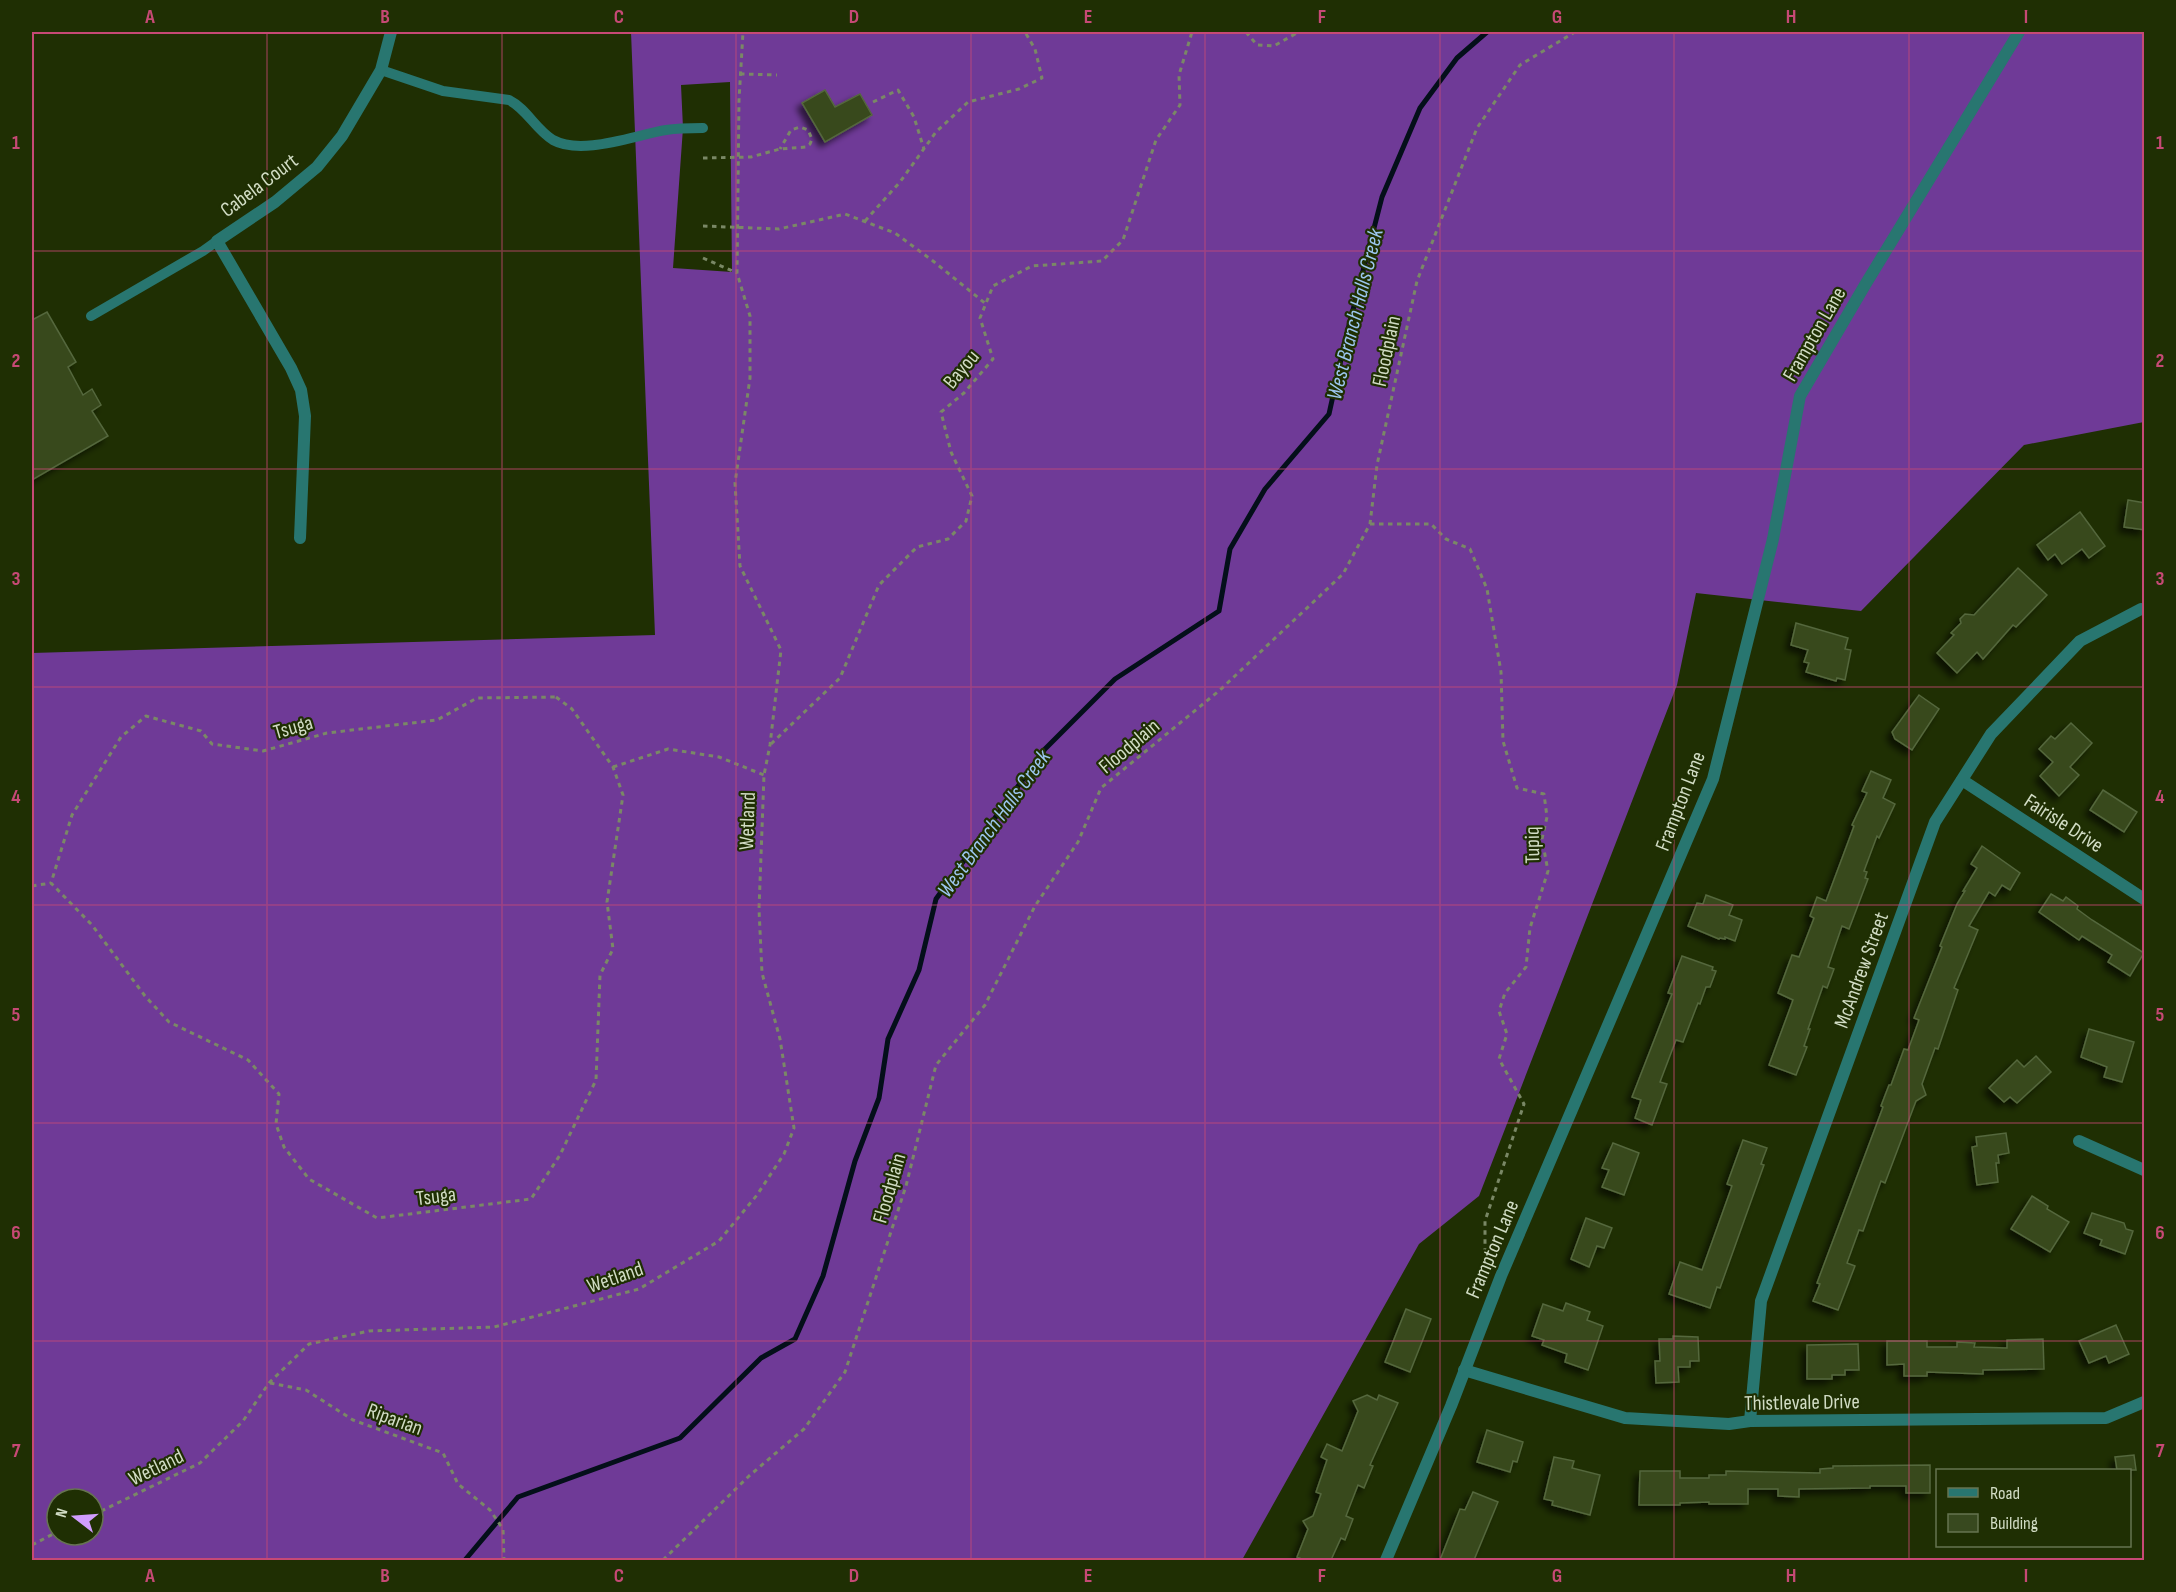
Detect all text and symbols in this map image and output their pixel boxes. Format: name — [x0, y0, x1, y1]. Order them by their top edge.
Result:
text: A — [144, 5, 155, 29]
text: B — [380, 5, 390, 29]
text: C — [614, 5, 624, 29]
text: D — [849, 5, 859, 29]
text: E — [1084, 5, 1092, 29]
text: F — [1318, 5, 1326, 29]
text: G — [1552, 5, 1562, 29]
text: H — [1786, 5, 1796, 29]
text: I — [2024, 5, 2028, 29]
text: 1 — [12, 131, 20, 155]
text: 1 — [2156, 131, 2164, 155]
street label: Cabela Court — [216, 148, 303, 223]
water label: West Branch Halls Creek — [1321, 225, 1390, 403]
street label: Frampton Lane — [1777, 283, 1851, 386]
street label: Floodplain — [1367, 313, 1406, 389]
street label: Bayou — [938, 345, 985, 394]
text: 2 — [12, 349, 20, 373]
text: 2 — [2156, 349, 2164, 373]
text: 3 — [12, 567, 21, 591]
text: 3 — [2156, 567, 2165, 591]
street label: Tsuga — [271, 710, 316, 745]
street label: Floodplain — [1094, 714, 1165, 779]
water label: West Branch Halls Creek — [932, 744, 1057, 903]
street label: Frampton Lane — [1650, 748, 1711, 854]
text: 4 — [11, 785, 21, 809]
text: 4 — [2155, 785, 2165, 809]
street label: Fairisle Drive — [2019, 789, 2108, 858]
street label: Wetland — [734, 792, 761, 850]
street label: Tupiq — [1520, 826, 1545, 864]
street label: McAndrew Street — [1829, 909, 1894, 1032]
text: 5 — [12, 1003, 21, 1027]
text: 5 — [2156, 1003, 2165, 1027]
street label: Floodplain — [868, 1150, 911, 1226]
street label: Tsuga — [415, 1182, 457, 1211]
street label: Frampton Lane — [1461, 1196, 1524, 1302]
text: 6 — [11, 1221, 21, 1245]
text: 6 — [2155, 1221, 2165, 1245]
street label: Wetland — [584, 1256, 647, 1299]
street label: Thistlevale Drive — [1744, 1389, 1860, 1416]
street label: Riparian — [364, 1398, 426, 1441]
text: 7 — [12, 1439, 21, 1463]
text: 7 — [2156, 1439, 2165, 1463]
street label: Wetland — [125, 1444, 188, 1491]
legend — [1936, 1469, 2131, 1547]
text: Road — [1990, 1483, 2020, 1504]
north arrow — [45, 1487, 105, 1547]
text: N — [52, 1506, 72, 1520]
text: Building — [1990, 1513, 2038, 1534]
text: A — [144, 1564, 155, 1588]
text: B — [380, 1564, 390, 1588]
text: C — [614, 1564, 624, 1588]
text: D — [849, 1564, 859, 1588]
text: E — [1084, 1564, 1092, 1588]
text: F — [1318, 1564, 1326, 1588]
text: G — [1552, 1564, 1562, 1588]
text: H — [1786, 1564, 1796, 1588]
text: I — [2024, 1564, 2028, 1588]

